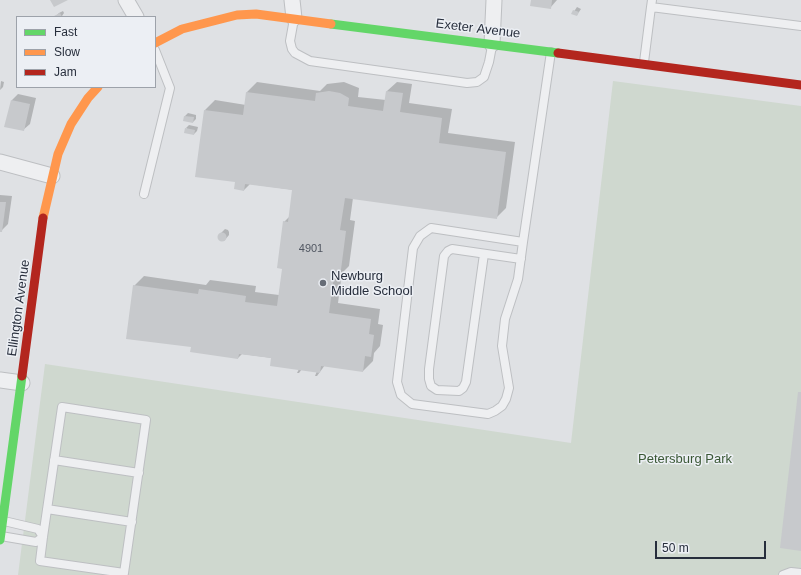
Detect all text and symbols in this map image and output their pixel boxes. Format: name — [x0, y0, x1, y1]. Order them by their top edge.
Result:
legend — [16, 16, 156, 88]
street label: Exeter Avenue — [435, 16, 521, 42]
text: Fast — [54, 25, 77, 39]
text: Slow — [54, 45, 80, 59]
text: Jam — [54, 65, 77, 79]
house number: 4901 — [299, 242, 323, 256]
street label: Ellington Avenue — [5, 259, 33, 357]
place label: Newburg Middle School — [331, 268, 413, 299]
marker: Newburg Middle School — [318, 278, 328, 288]
park label: Petersburg Park — [638, 451, 732, 467]
scale bar — [657, 533, 768, 559]
text: 50 m — [662, 541, 689, 555]

